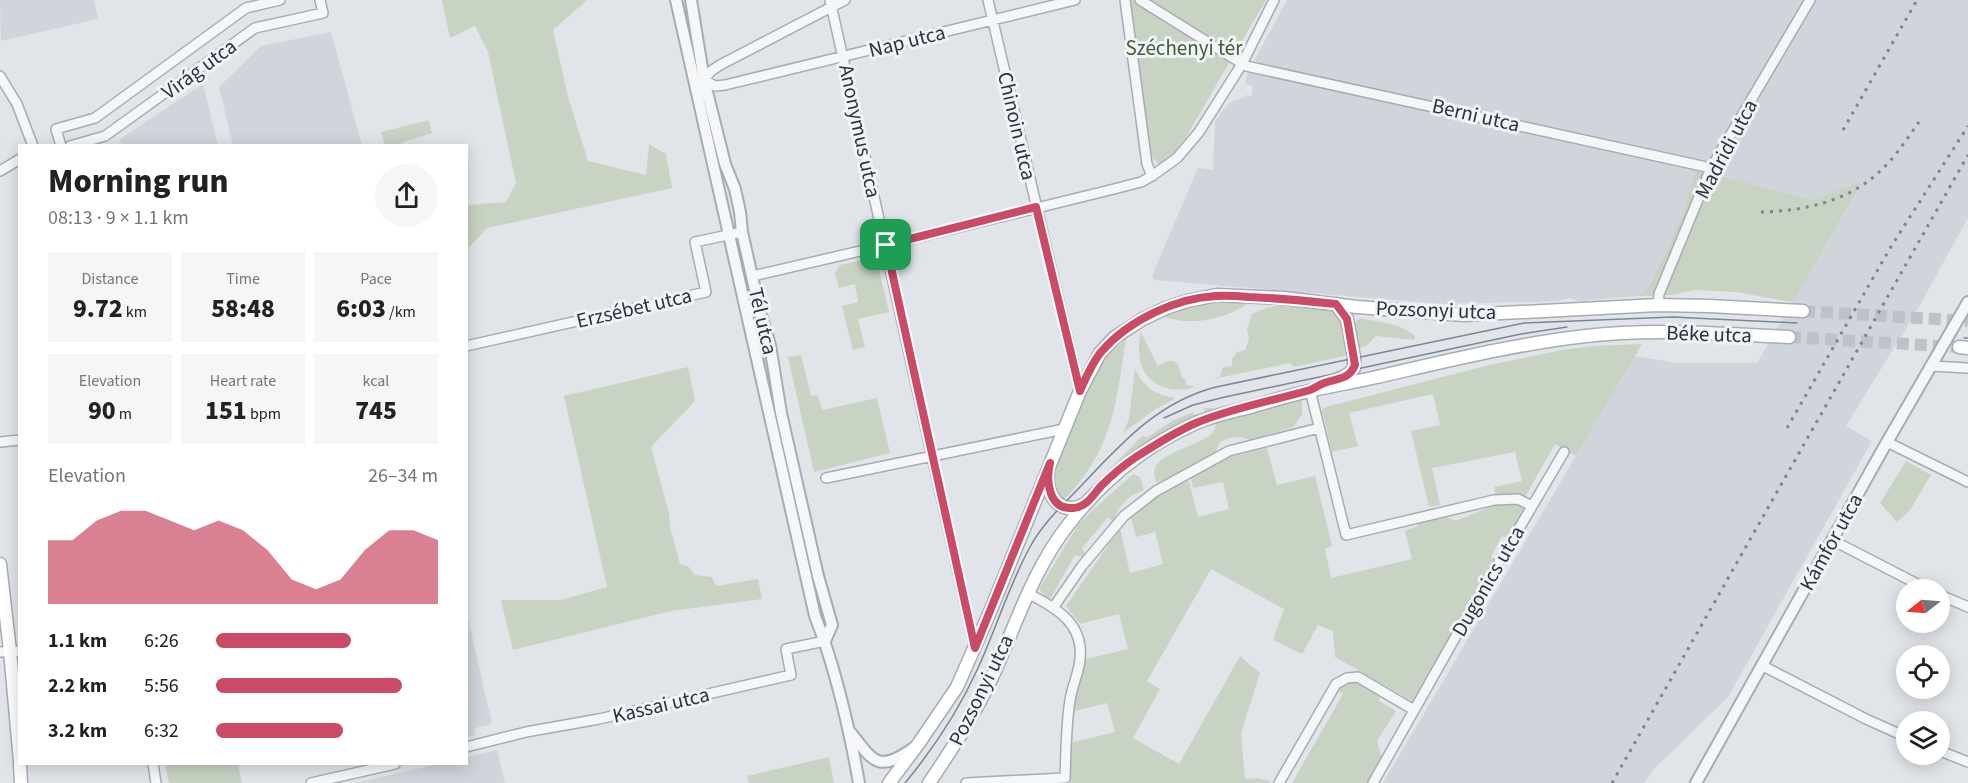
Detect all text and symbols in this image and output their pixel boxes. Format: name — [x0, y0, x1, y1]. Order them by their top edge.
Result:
street label: Nap utca — [865, 17, 949, 65]
street label: Virág utca — [155, 31, 243, 107]
park label: Széchenyi tér — [1126, 33, 1243, 63]
street label: Anonymus utca — [831, 62, 889, 200]
street label: Chinoin utca — [990, 69, 1044, 183]
street label: Berni utca — [1429, 90, 1523, 140]
street label: Madridi utca — [1687, 94, 1765, 204]
text: Morning run — [48, 158, 228, 205]
button: share — [375, 164, 438, 227]
text: 08:13 · 9 × 1.1 km — [48, 204, 189, 232]
pin — [860, 219, 911, 270]
icon: arrive — [869, 228, 902, 261]
text: Distance — [82, 268, 138, 290]
text: Time — [226, 268, 260, 290]
text: Pace — [360, 268, 392, 290]
street label: Erzsébet utca — [573, 280, 695, 336]
street label: Tél utca — [741, 284, 785, 358]
text: 9.72 — [73, 290, 123, 327]
text: 58:48 — [211, 290, 275, 327]
text: 6:03 — [336, 290, 386, 327]
street label: Pozsonyi utca — [1375, 293, 1497, 327]
text: km — [123, 301, 147, 323]
text: /km — [386, 301, 416, 323]
street label: Béke utca — [1666, 318, 1752, 350]
text: Elevation — [79, 370, 141, 392]
text: Heart rate — [210, 370, 276, 392]
text: kcal — [363, 370, 389, 392]
text: 90 — [88, 392, 116, 429]
text: 151 — [205, 392, 247, 429]
text: 745 — [355, 392, 397, 429]
text: m — [116, 403, 132, 425]
text: bpm — [247, 403, 281, 425]
text: Elevation — [48, 462, 126, 490]
text: 26–34 m — [368, 462, 438, 490]
street label: Kámfor utca — [1792, 488, 1870, 596]
street label: Dugonics utca — [1444, 520, 1532, 642]
north arrow — [1896, 579, 1950, 633]
map controls — [1896, 579, 1950, 765]
text: 1.1 km — [48, 627, 107, 655]
text: 6:26 — [144, 627, 179, 655]
street label: Pozsonyi utca — [941, 629, 1021, 751]
button: locate — [1896, 645, 1950, 699]
text: 2.2 km — [48, 672, 107, 700]
text: 5:56 — [144, 672, 179, 700]
street label: Kassai utca — [610, 679, 712, 731]
button: layers — [1896, 711, 1950, 765]
text: 3.2 km — [48, 717, 107, 745]
text: 6:32 — [144, 717, 179, 745]

